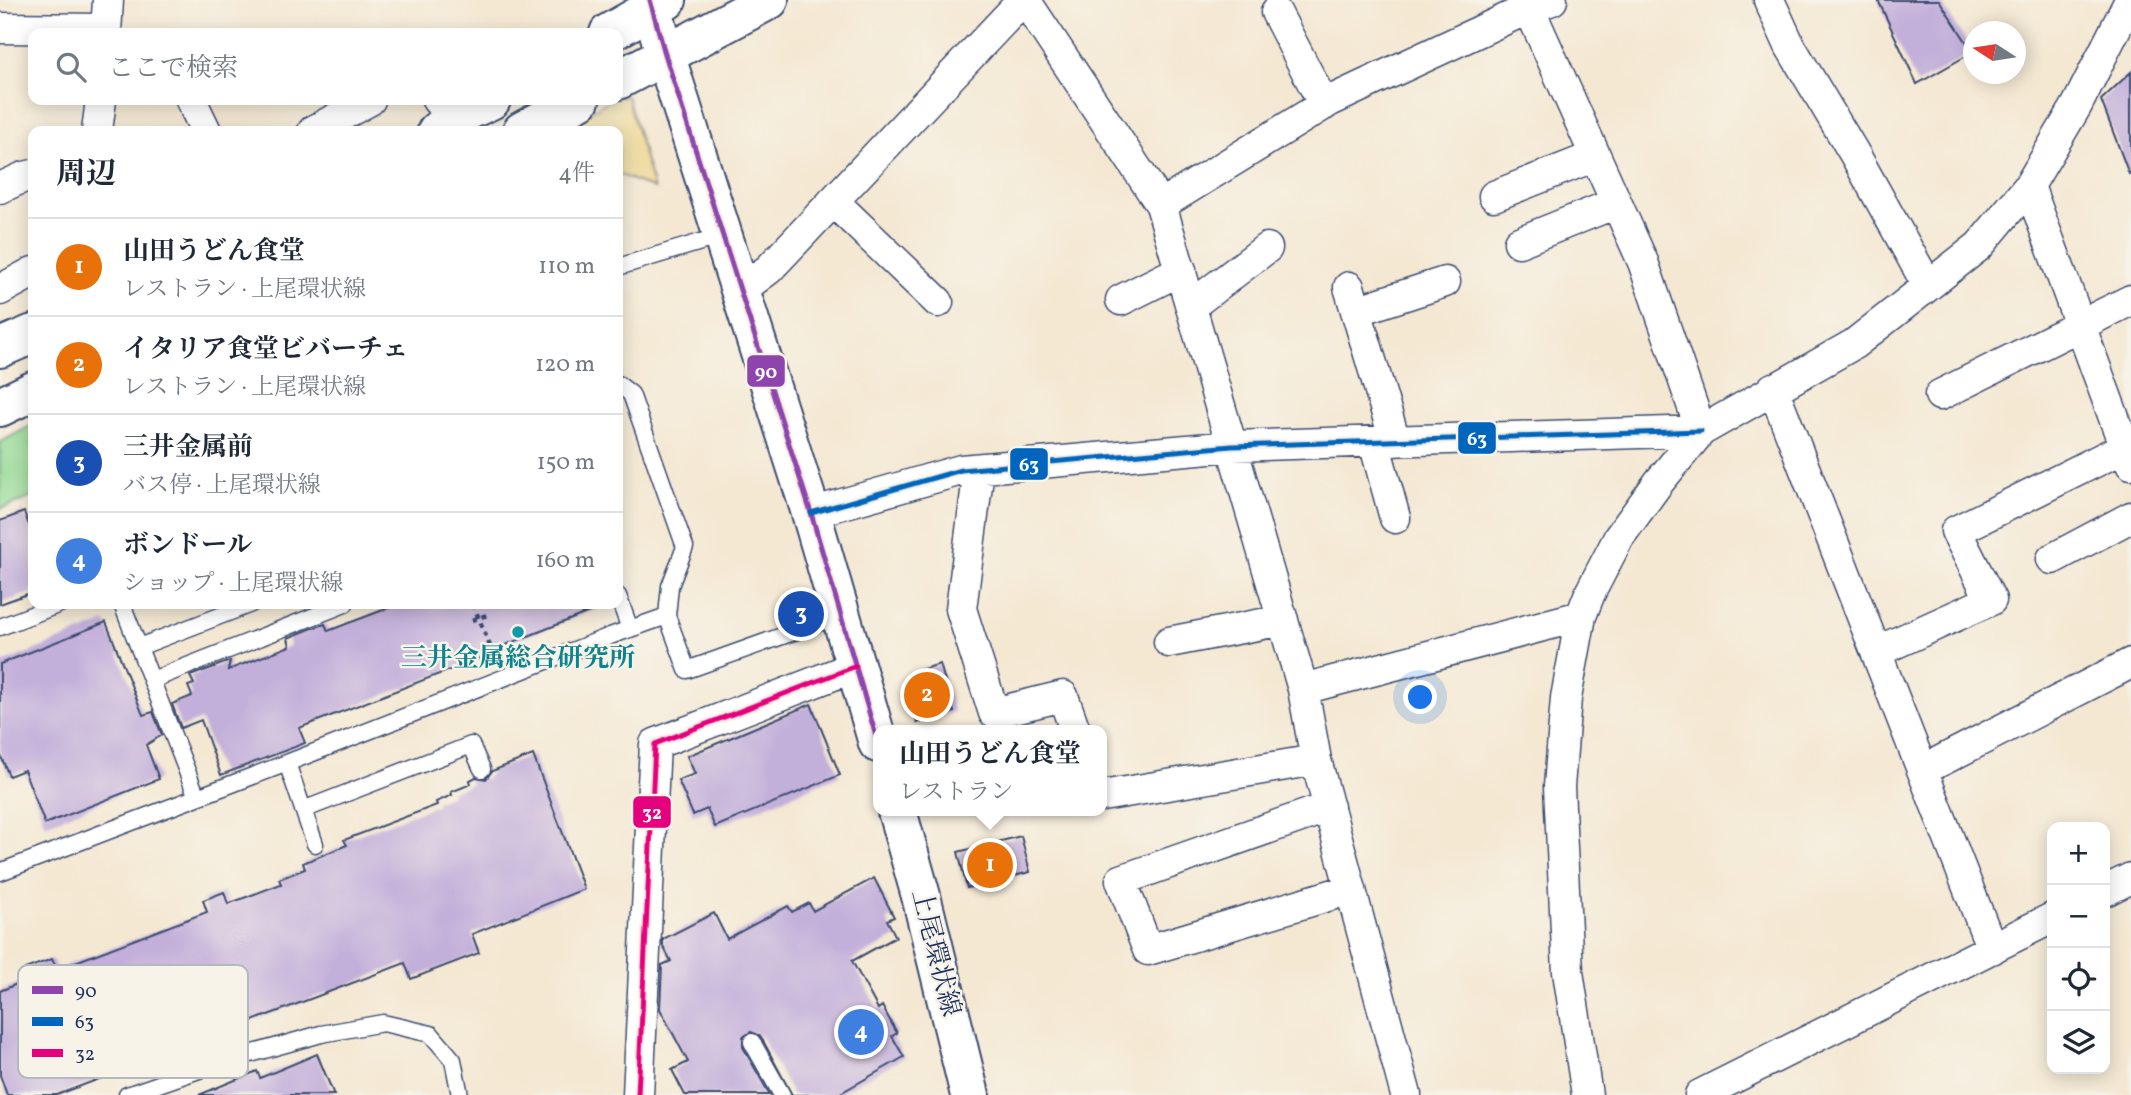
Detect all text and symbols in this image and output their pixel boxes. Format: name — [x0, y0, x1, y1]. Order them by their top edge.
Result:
north arrow — [1963, 21, 2026, 84]
search box — [28, 28, 623, 105]
icon: search — [52, 48, 90, 86]
text: ここで検索 — [108, 51, 238, 87]
text: 周辺 — [56, 154, 116, 196]
text: 4件 — [558, 158, 595, 190]
text: 山田うどん食堂 — [123, 234, 305, 270]
text: 1 — [74, 251, 84, 283]
text: 110 m — [538, 251, 595, 283]
text: レストラン · 上尾環状線 — [123, 274, 366, 306]
text: イタリア食堂ビバーチェ — [123, 332, 408, 368]
text: 2 — [73, 349, 85, 381]
text: 120 m — [535, 349, 595, 381]
line badge: 90 — [746, 354, 786, 388]
text: 90 — [755, 360, 777, 386]
text: レストラン · 上尾環状線 — [123, 372, 366, 404]
line badge: 63 — [1457, 421, 1497, 455]
text: 63 — [1467, 427, 1487, 453]
text: 三井金属前 — [123, 430, 253, 466]
text: 3 — [73, 447, 85, 479]
text: 150 m — [537, 447, 595, 479]
line badge: 63 — [1009, 447, 1049, 481]
text: 63 — [1019, 453, 1039, 479]
text: バス停 · 上尾環状線 — [123, 470, 321, 502]
text: ボンドール — [123, 528, 252, 564]
text: 4 — [72, 545, 86, 577]
text: 160 m — [536, 545, 595, 577]
text: ショップ · 上尾環状線 — [123, 568, 343, 600]
pin: 3 — [778, 588, 824, 640]
marker: 三井金属総合研究所 — [510, 624, 526, 640]
place label: 三井金属総合研究所 — [401, 641, 635, 677]
pin: 2 — [904, 669, 950, 721]
your location — [1403, 680, 1437, 714]
popup — [873, 725, 1107, 816]
text: 山田うどん食堂 — [899, 737, 1081, 773]
text: レストラン — [899, 777, 1013, 809]
line badge: 32 — [632, 795, 672, 829]
text: 32 — [642, 801, 662, 827]
map controls — [2047, 822, 2110, 1074]
button: + — [2047, 822, 2110, 885]
pin: 1 — [967, 839, 1013, 891]
button: − — [2047, 885, 2110, 948]
street label: 上尾環状線 — [902, 886, 968, 1020]
button: locate — [2047, 948, 2110, 1011]
legend — [18, 965, 248, 1078]
text: 90 — [75, 979, 97, 1005]
pin: 4 — [838, 1006, 884, 1058]
text: 63 — [75, 1010, 94, 1036]
button: layers — [2047, 1011, 2110, 1074]
text: 32 — [75, 1042, 95, 1068]

